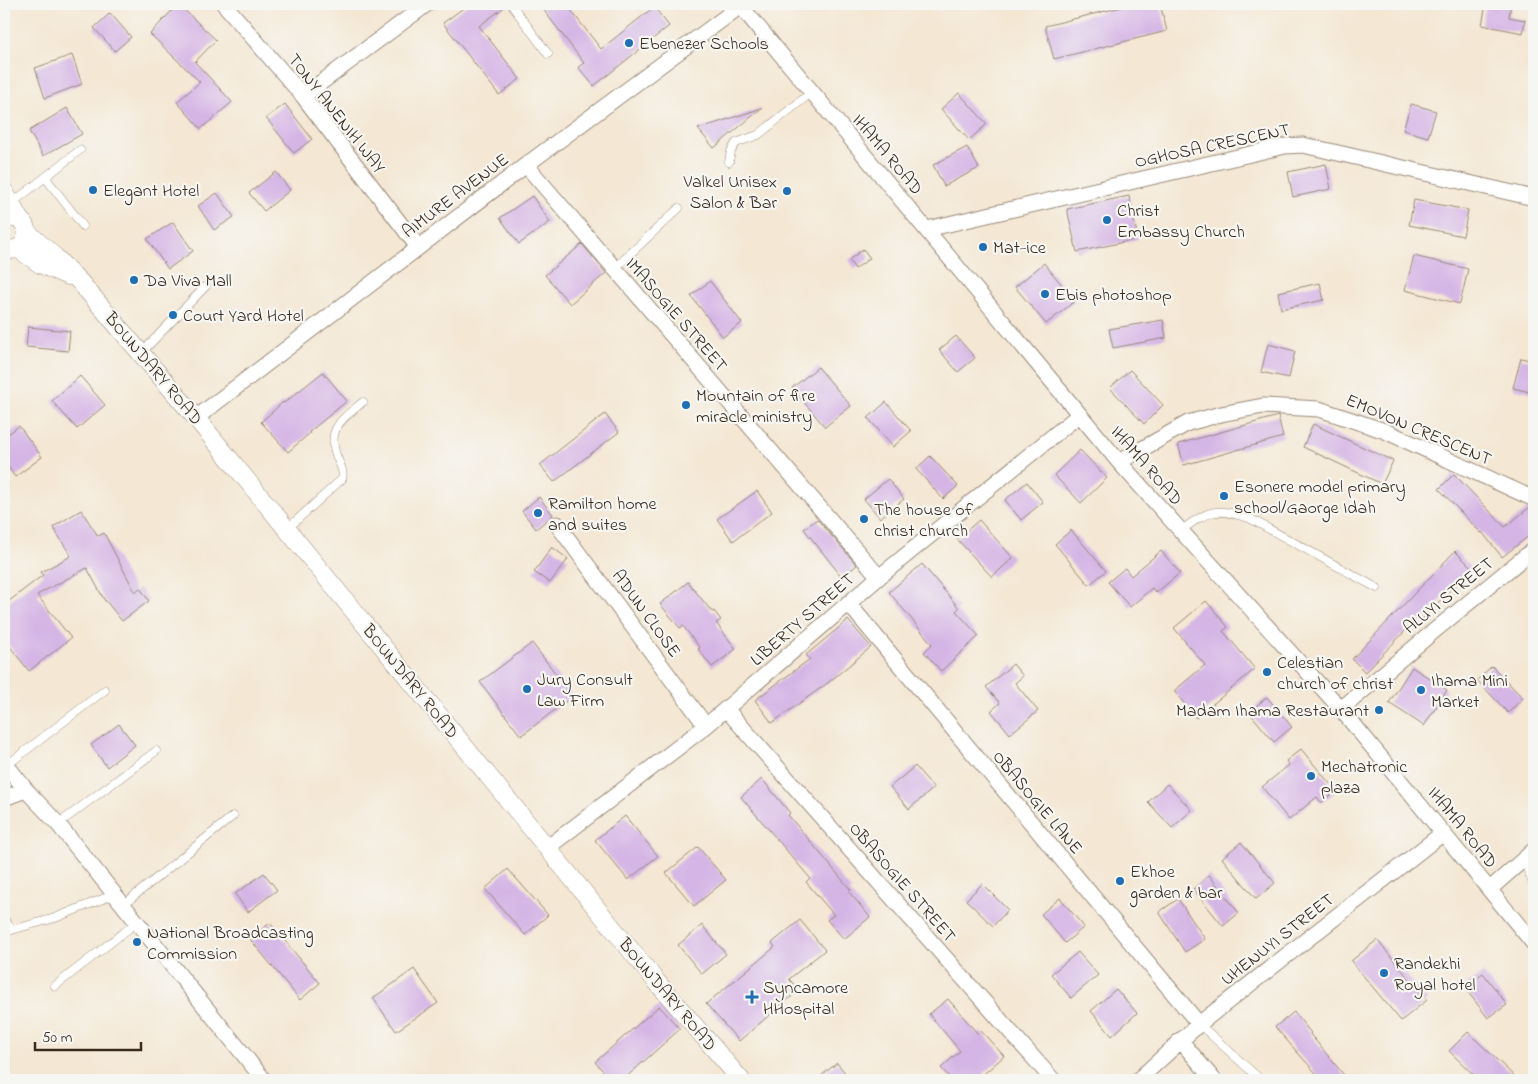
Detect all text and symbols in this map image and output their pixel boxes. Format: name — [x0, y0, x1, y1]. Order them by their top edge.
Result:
place label: Ebenezer Schools — [639, 32, 769, 58]
marker: Ebenezer Schools — [623, 37, 635, 49]
street label: TONY ANENIH WAY — [280, 49, 391, 180]
street label: IHAMA ROAD — [845, 109, 928, 201]
street label: OGHOSA CRESCENT — [1132, 118, 1292, 176]
street label: AIMURE AVENUE — [397, 148, 515, 245]
place label: Valkel Unisex Salon & Bar — [683, 170, 777, 217]
place label: Elegant Hotel — [103, 179, 199, 206]
marker: Elegant Hotel — [87, 184, 99, 196]
marker: Valkel Unisex Salon & Bar — [781, 185, 793, 197]
place label: Christ Embassy Church — [1117, 199, 1245, 246]
marker: Christ Embassy Church — [1101, 214, 1113, 226]
place label: Mat-ice — [993, 236, 1047, 262]
marker: Mat-ice — [977, 241, 989, 253]
street label: IMASOGIE STREET — [618, 252, 733, 378]
place label: Da Viva Mall — [143, 269, 232, 295]
marker: Da Viva Mall — [128, 274, 140, 286]
place label: Ebis photoshop — [1055, 283, 1172, 309]
marker: Ebis photoshop — [1039, 288, 1051, 300]
place label: Court Yard Hotel — [183, 304, 304, 330]
street label: BOUNDARY ROAD — [97, 306, 208, 432]
marker: Court Yard Hotel — [167, 309, 179, 321]
place label: Mountain of fire miracle ministry — [696, 384, 816, 431]
street label: EMOVON CRESCENT — [1341, 388, 1495, 473]
marker: Mountain of fire miracle ministry — [680, 399, 692, 411]
street label: IHAMA ROAD — [1103, 421, 1188, 512]
place label: Esonere model primary school/Gaorge Idah — [1234, 475, 1405, 523]
marker: Esonere model primary school/Gaorge Idah — [1218, 490, 1230, 502]
place label: Ramilton home and suites — [548, 492, 658, 539]
place label: The house of christ church — [874, 498, 974, 545]
marker: Ramilton home and suites — [532, 507, 544, 519]
marker: The house of christ church — [858, 513, 870, 525]
street label: ALUYI STREET — [1398, 552, 1500, 641]
street label: ADUN CLOSE — [605, 565, 686, 664]
street label: LIBERTY STREET — [745, 568, 861, 673]
street label: BOUNDARY ROAD — [354, 619, 464, 745]
place label: Celestian church of christ — [1277, 651, 1393, 698]
marker: Celestian church of christ — [1261, 666, 1273, 678]
place label: Jury Consult Law Firm — [537, 668, 633, 715]
place label: Ihama Mini Market — [1431, 669, 1508, 716]
marker: Jury Consult Law Firm — [521, 683, 533, 695]
marker: Ihama Mini Market — [1415, 684, 1427, 696]
place label: Madam Ihama Restaurant — [1176, 699, 1369, 725]
marker: Madam Ihama Restaurant — [1373, 704, 1385, 716]
street label: OBASOGIE LANE — [985, 746, 1088, 861]
place label: Mechatronic plaza — [1321, 755, 1407, 802]
marker: Mechatronic plaza — [1305, 770, 1317, 782]
street label: IHAMA ROAD — [1420, 782, 1503, 875]
street label: OBASOGIE STREET — [842, 817, 961, 949]
place label: Ekhoe garden & bar — [1129, 860, 1223, 908]
marker: Ekhoe garden & bar — [1114, 875, 1126, 887]
street label: UHENUYI STREET — [1216, 888, 1340, 993]
place label: National Broadcasting Commission — [147, 921, 314, 968]
street label: BOUNDARY ROAD — [611, 932, 722, 1058]
marker: National Broadcasting Commission — [131, 936, 143, 948]
place label: Randekhi Royal hotel — [1394, 952, 1476, 999]
marker: Randekhi Royal hotel — [1378, 967, 1390, 979]
place label: Syncamore HHospital — [763, 976, 849, 1023]
marker: Syncamore HHospital — [745, 990, 759, 1004]
scale bar — [35, 1019, 141, 1051]
text: 50 m — [42, 1027, 73, 1049]

